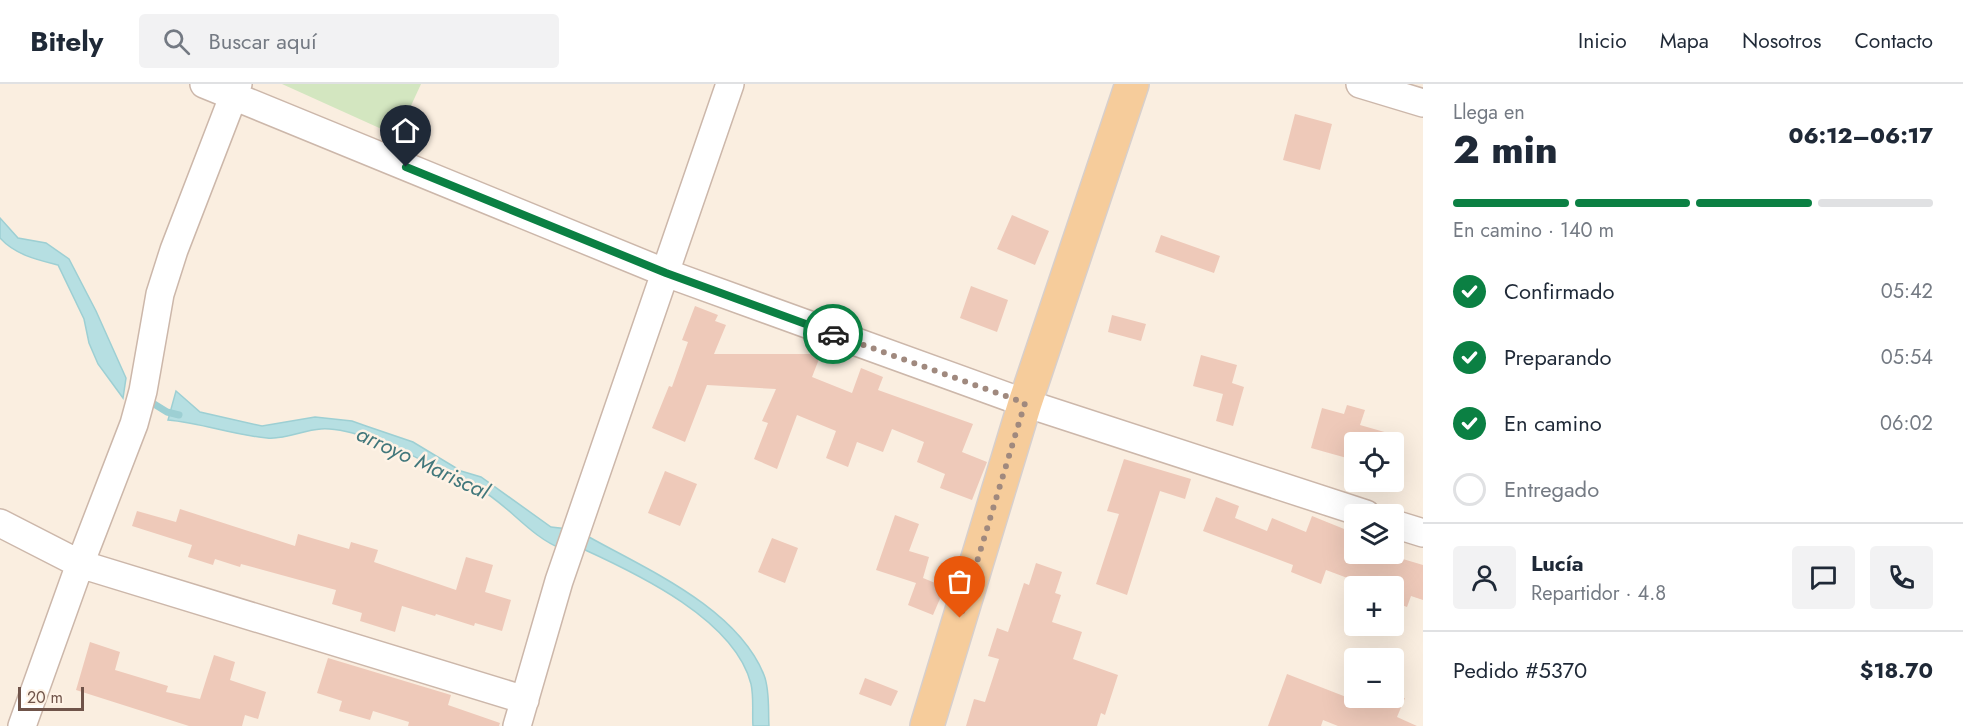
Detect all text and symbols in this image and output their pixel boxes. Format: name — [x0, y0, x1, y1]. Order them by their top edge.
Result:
search box — [139, 14, 559, 68]
text: Bitely — [30, 21, 103, 62]
icon: search — [160, 25, 193, 58]
text: Buscar aquí — [208, 25, 317, 57]
text: Inicio — [1578, 26, 1627, 56]
text: Mapa — [1660, 26, 1709, 56]
text: Nosotros — [1742, 26, 1821, 56]
text: Contacto — [1854, 26, 1933, 56]
text: Llega en — [1453, 98, 1525, 127]
pin — [380, 105, 431, 167]
icon: home — [389, 114, 422, 147]
text: 06:12–06:17 — [1788, 119, 1933, 151]
text: 2 min — [1453, 121, 1558, 178]
text: En camino · 140 m — [1453, 216, 1614, 245]
icon: check — [1453, 275, 1486, 308]
text: Confirmado — [1504, 275, 1614, 307]
text: 05:42 — [1881, 277, 1933, 306]
courier — [803, 304, 863, 364]
icon: car — [817, 318, 850, 351]
icon: check — [1453, 341, 1486, 374]
text: Preparando — [1504, 341, 1612, 373]
text: 05:54 — [1881, 343, 1933, 372]
icon: check — [1453, 407, 1486, 440]
text: En camino — [1504, 407, 1602, 439]
text: 06:02 — [1880, 409, 1933, 438]
water label: arroyo Mariscal — [351, 417, 496, 507]
map controls — [1344, 432, 1404, 708]
button: locate — [1344, 432, 1404, 492]
text: Entregado — [1504, 473, 1599, 505]
button: layers — [1344, 504, 1404, 564]
button: person — [1453, 546, 1516, 609]
button: chat — [1792, 546, 1855, 609]
button: phone — [1870, 546, 1933, 609]
text: Lucía — [1531, 547, 1584, 579]
pin — [934, 556, 985, 618]
icon: bag — [943, 565, 976, 598]
button: + — [1344, 576, 1404, 636]
text: Repartidor · 4.8 — [1531, 579, 1666, 608]
button: − — [1344, 648, 1404, 708]
text: Pedido #5370 — [1453, 654, 1587, 686]
text: $18.70 — [1860, 654, 1933, 686]
scale bar — [18, 684, 84, 712]
text: 20 m — [27, 686, 63, 709]

